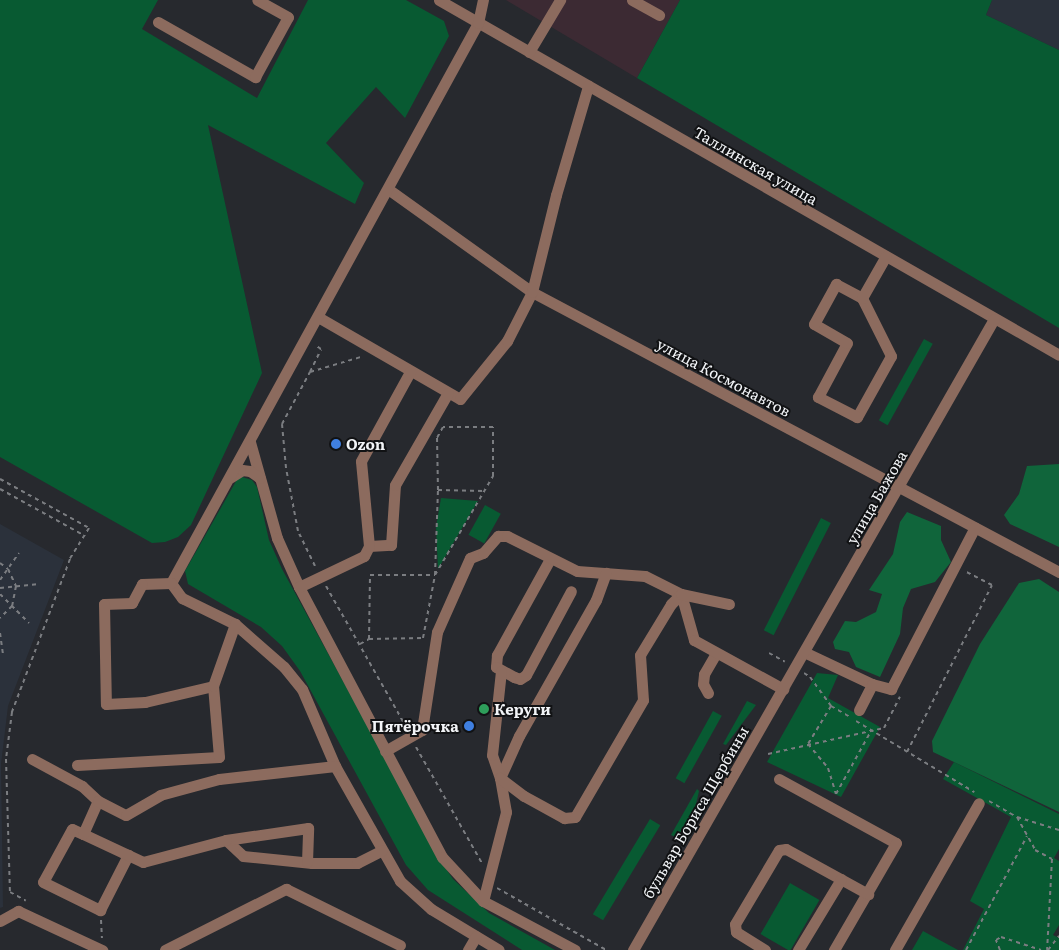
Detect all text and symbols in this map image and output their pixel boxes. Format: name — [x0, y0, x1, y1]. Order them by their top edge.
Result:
street label: Таллинская улица — [691, 122, 821, 208]
street label: улица Космонавтов — [654, 334, 794, 420]
place label: Ozon — [346, 435, 385, 453]
marker: Ozon — [330, 438, 342, 450]
street label: улица Бажова — [842, 447, 910, 547]
place label: Керуги — [494, 700, 551, 718]
marker: Керуги — [478, 703, 490, 715]
place label: Пятёрочка — [371, 717, 459, 735]
marker: Пятёрочка — [463, 720, 475, 732]
street label: бульвар Бориса Щербины — [638, 723, 752, 901]

